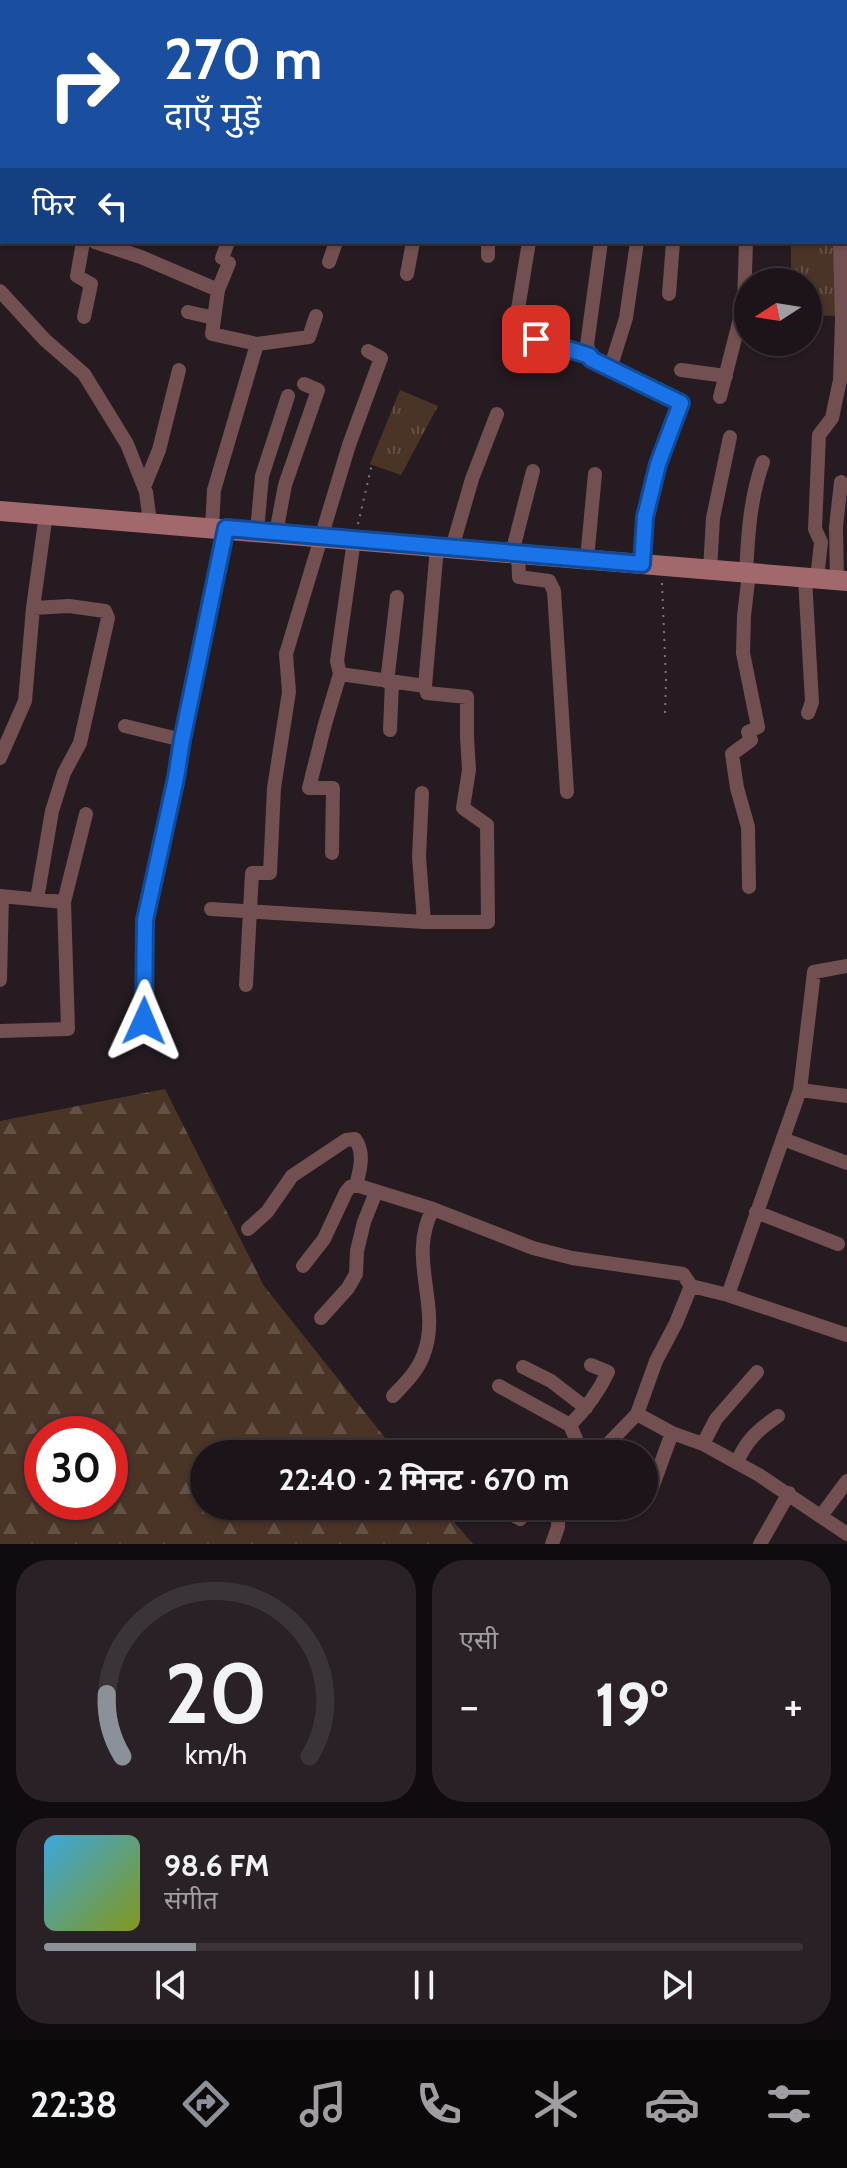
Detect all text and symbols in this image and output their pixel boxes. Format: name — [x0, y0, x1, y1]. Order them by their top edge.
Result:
text: 270 m — [164, 25, 322, 93]
icon: right — [32, 32, 136, 136]
text: दाएँ मुड़ें — [164, 93, 261, 137]
icon: left — [91, 184, 135, 228]
text: फिर — [32, 186, 75, 223]
north arrow — [734, 268, 822, 356]
map controls — [734, 268, 822, 356]
pin — [502, 305, 570, 373]
icon: arrive — [514, 317, 558, 361]
position arrow — [102, 979, 186, 1063]
speed limit sign: 30 — [24, 1416, 128, 1520]
text: 22:40 · 2 मिनट · 670 m — [279, 1461, 569, 1498]
text: एसी — [460, 1624, 498, 1656]
text: 20 — [164, 1643, 267, 1744]
text: 19° — [595, 1668, 668, 1741]
text: − — [460, 1679, 479, 1732]
text: + — [784, 1679, 803, 1732]
text: km/h — [184, 1736, 247, 1771]
text: 98.6 FM — [164, 1847, 270, 1884]
text: संगीत — [164, 1884, 218, 1916]
icon: previous — [149, 1963, 193, 2007]
icon: pause — [402, 1963, 446, 2007]
icon: next — [655, 1963, 699, 2007]
icon: directions — [178, 2076, 234, 2132]
icon: music — [295, 2076, 351, 2132]
icon: phone — [411, 2076, 467, 2132]
icon: climate — [528, 2076, 584, 2132]
icon: car — [644, 2076, 700, 2132]
icon: filters — [761, 2076, 817, 2132]
text: 22:38 — [30, 2082, 118, 2126]

